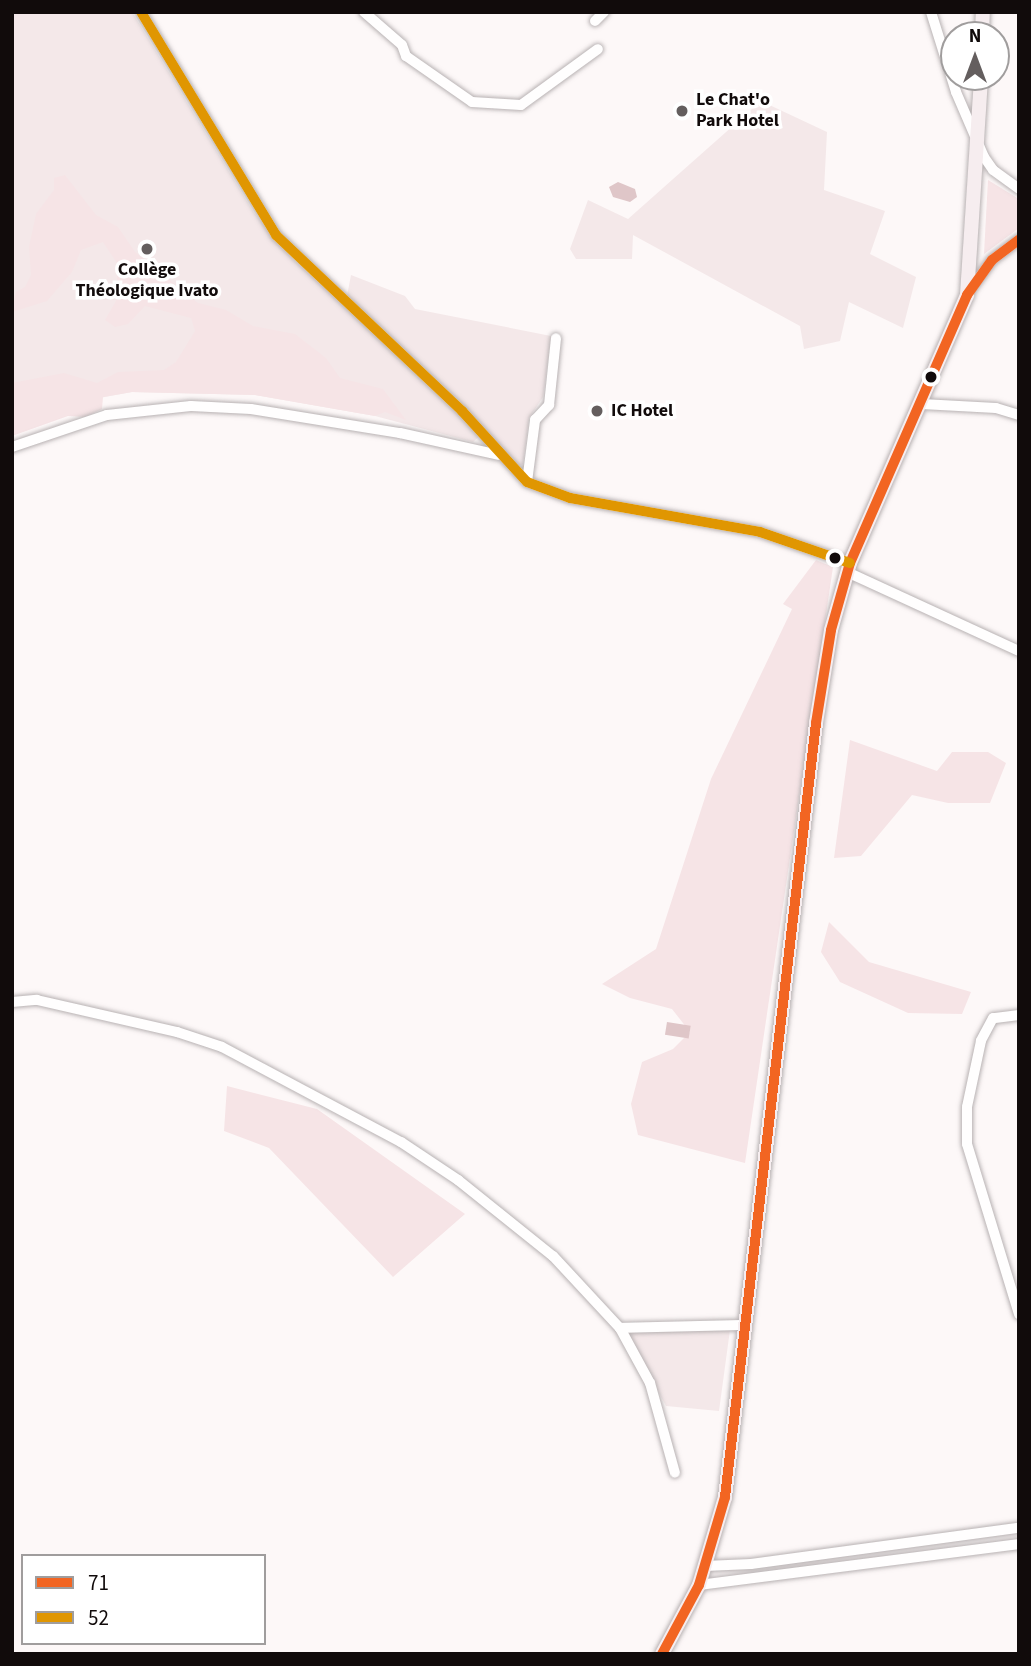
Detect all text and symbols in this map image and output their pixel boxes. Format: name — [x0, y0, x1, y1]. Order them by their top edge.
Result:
north arrow — [940, 21, 1010, 91]
text: N — [969, 23, 981, 50]
place label: Le Chat'o Park Hotel — [696, 90, 779, 132]
marker: Le Chat'o Park Hotel — [674, 103, 690, 119]
marker: Collège Théologique Ivato — [139, 241, 155, 257]
place label: Collège Théologique Ivato — [76, 260, 218, 302]
unlabelled marker — [924, 370, 938, 384]
place label: IC Hotel — [611, 400, 673, 422]
marker: IC Hotel — [589, 403, 605, 419]
unlabelled marker — [828, 551, 842, 565]
legend — [21, 1554, 266, 1645]
text: 71 — [88, 1568, 109, 1598]
text: 52 — [88, 1603, 109, 1633]

